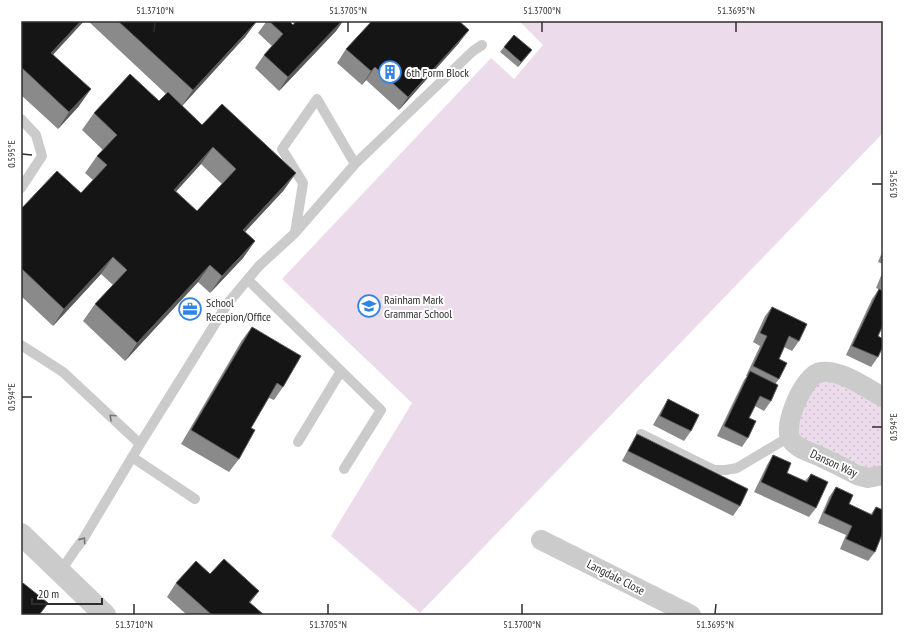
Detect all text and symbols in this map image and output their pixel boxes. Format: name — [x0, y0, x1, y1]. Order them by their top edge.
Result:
text: 51.3710°N — [136, 4, 174, 17]
text: 51.3705°N — [329, 4, 367, 17]
text: 51.3700°N — [523, 4, 561, 17]
text: 51.3695°N — [717, 4, 755, 17]
building icon: 6th Form Block — [377, 59, 403, 85]
place label: 6th Form Block — [406, 65, 469, 80]
text: 0.595°E — [5, 140, 18, 168]
text: 0.595°E — [887, 170, 900, 198]
place label: Rainham Mark Grammar School — [384, 292, 452, 321]
school or university icon: Rainham Mark Grammar School — [356, 293, 382, 319]
place label: School Recepion/Office — [206, 295, 271, 324]
office icon: School Recepion/Office — [177, 296, 203, 322]
text: 0.594°E — [5, 383, 18, 411]
text: 0.594°E — [887, 413, 900, 441]
one-way arrow — [109, 415, 117, 422]
street label: Danson Way — [808, 446, 860, 481]
one-way arrow — [78, 537, 85, 544]
street label: Langdale Close — [585, 556, 647, 598]
scale bar — [32, 580, 102, 606]
text: 20 m — [38, 586, 59, 601]
text: 51.3710°N — [115, 618, 153, 631]
text: 51.3705°N — [309, 618, 347, 631]
text: 51.3700°N — [503, 618, 541, 631]
text: 51.3695°N — [696, 618, 734, 631]

